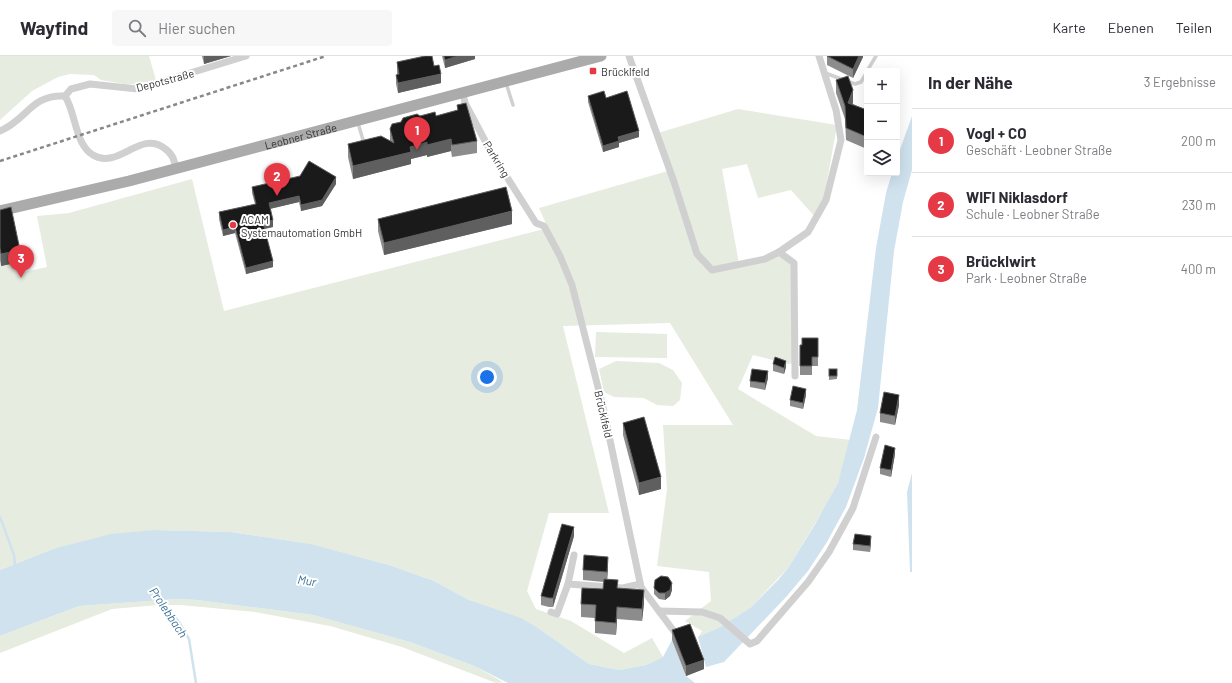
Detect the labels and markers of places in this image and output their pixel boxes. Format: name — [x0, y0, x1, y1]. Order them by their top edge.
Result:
place label: Brücklfeld — [601, 65, 649, 78]
marker: Brücklfeld — [588, 66, 598, 76]
pin: 1 — [404, 117, 430, 150]
pin: 2 — [264, 163, 290, 196]
place label: ACAM Systemautomation GmbH — [241, 213, 362, 239]
marker: ACAM Systemautomation GmbH — [228, 220, 238, 230]
pin: 3 — [8, 245, 34, 278]

